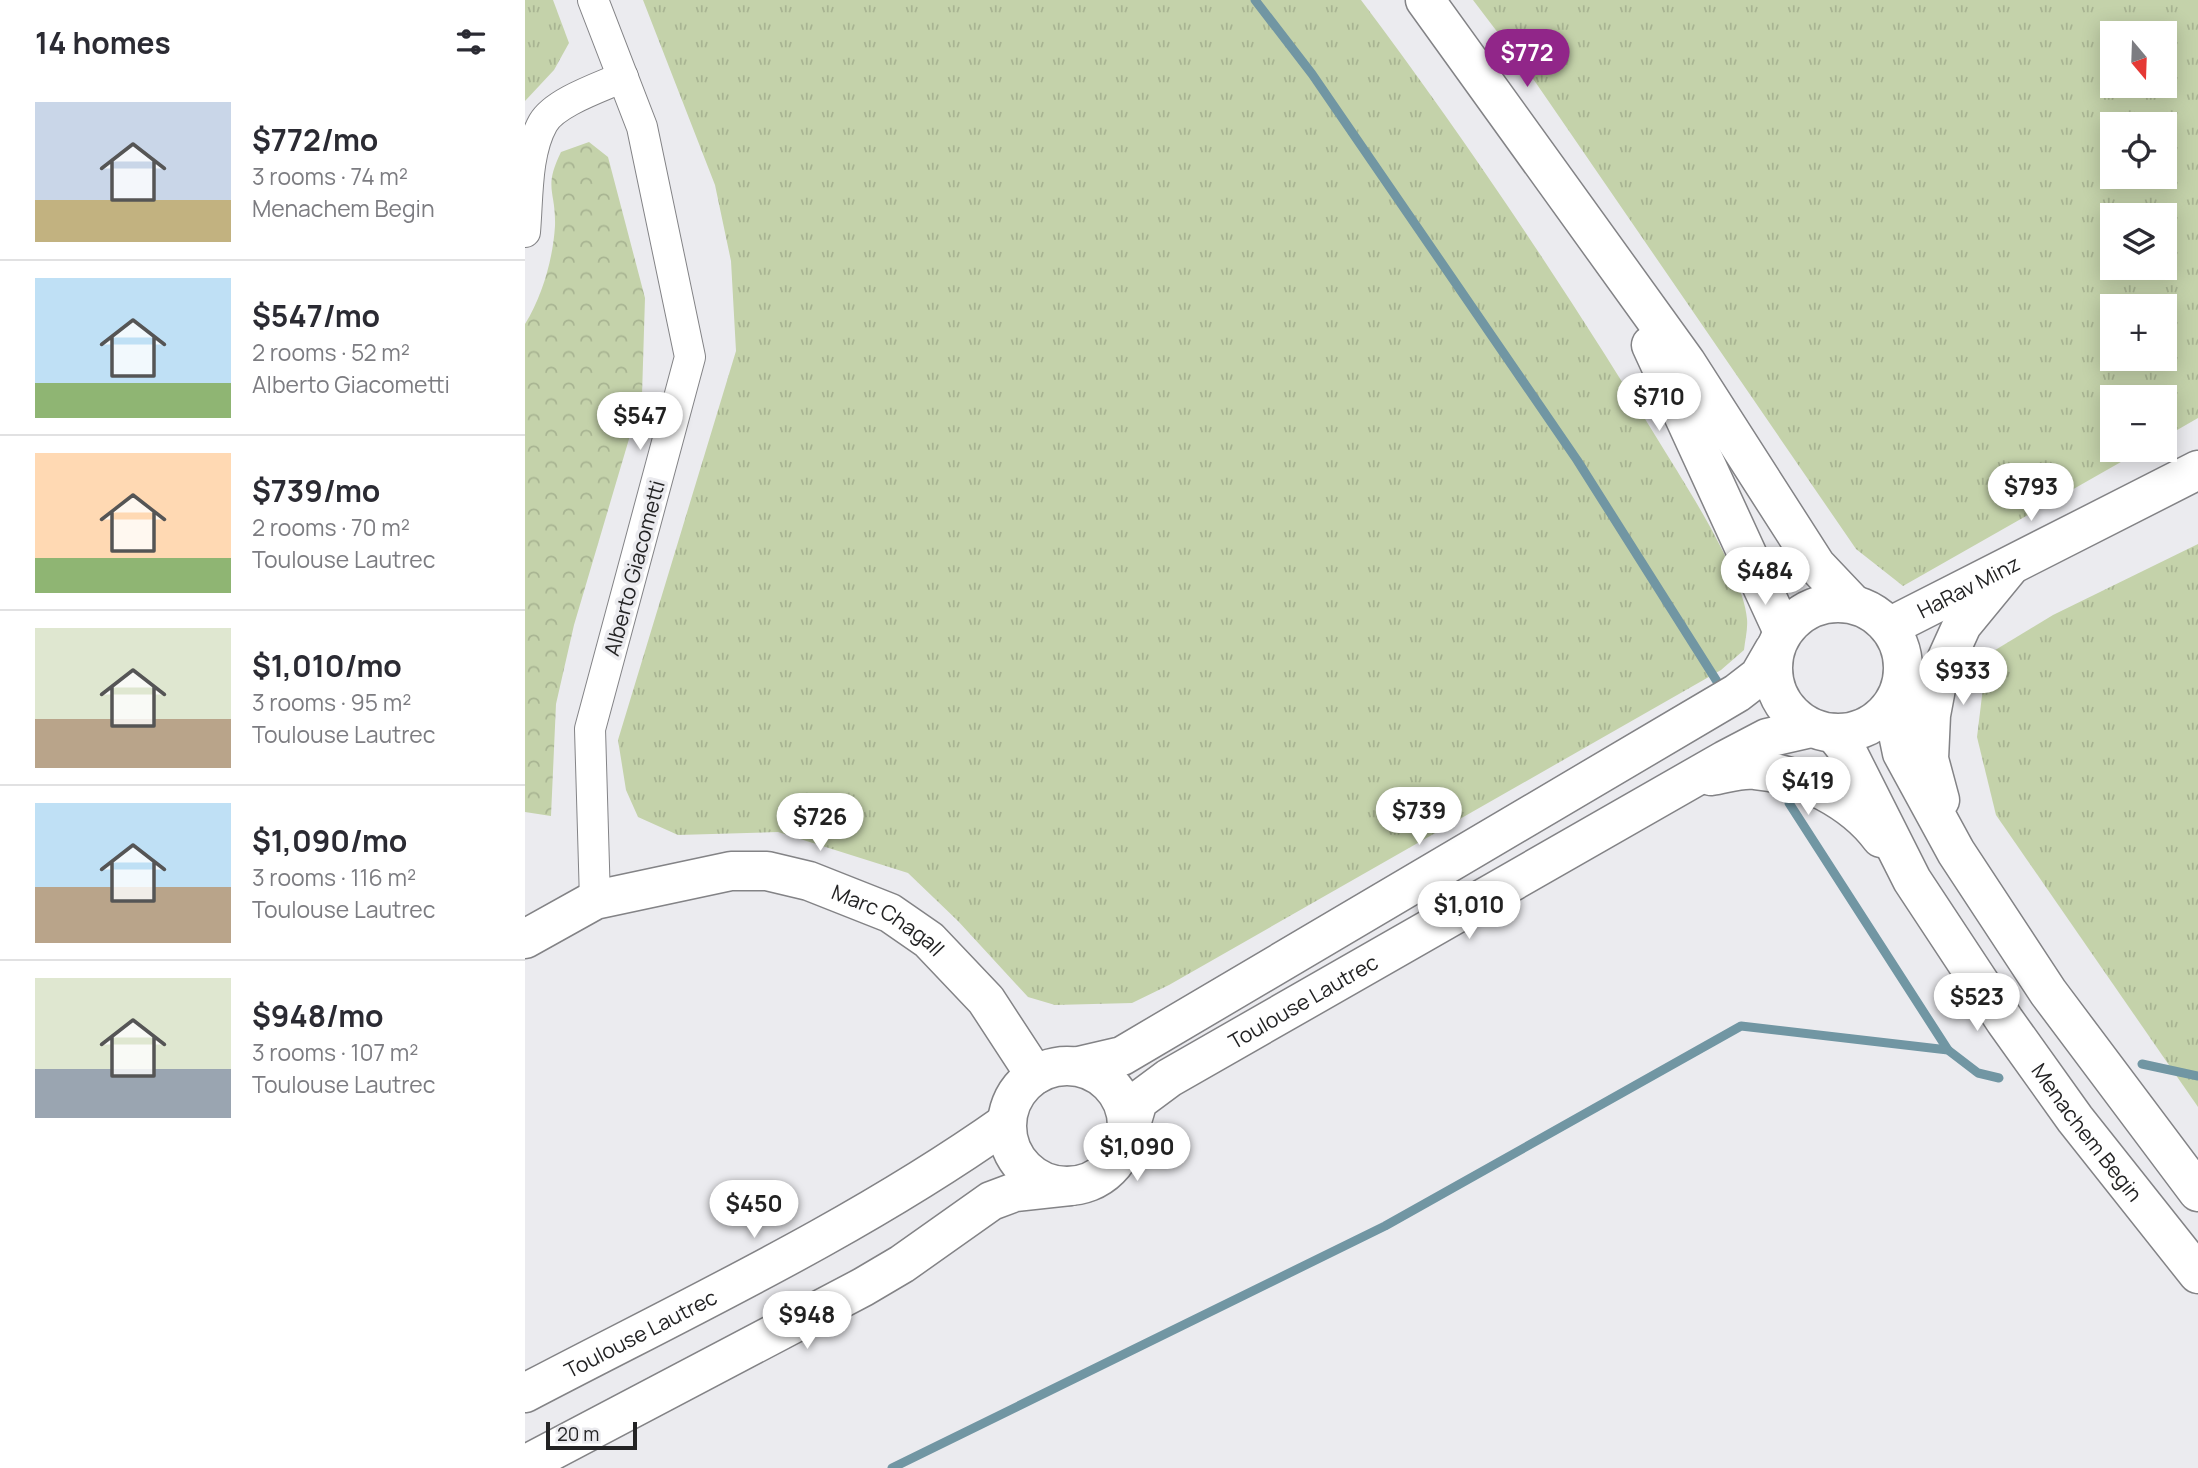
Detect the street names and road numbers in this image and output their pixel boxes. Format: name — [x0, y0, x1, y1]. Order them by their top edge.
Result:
street label: Alberto Giacometti — [597, 477, 671, 659]
street label: HaRav Minz — [1912, 549, 2024, 624]
street label: Marc Chagall — [828, 877, 951, 962]
street label: Toulouse Lautrec — [1223, 948, 1383, 1055]
street label: Menachem Begin — [2026, 1058, 2149, 1207]
street label: Toulouse Lautrec — [559, 1283, 721, 1384]

